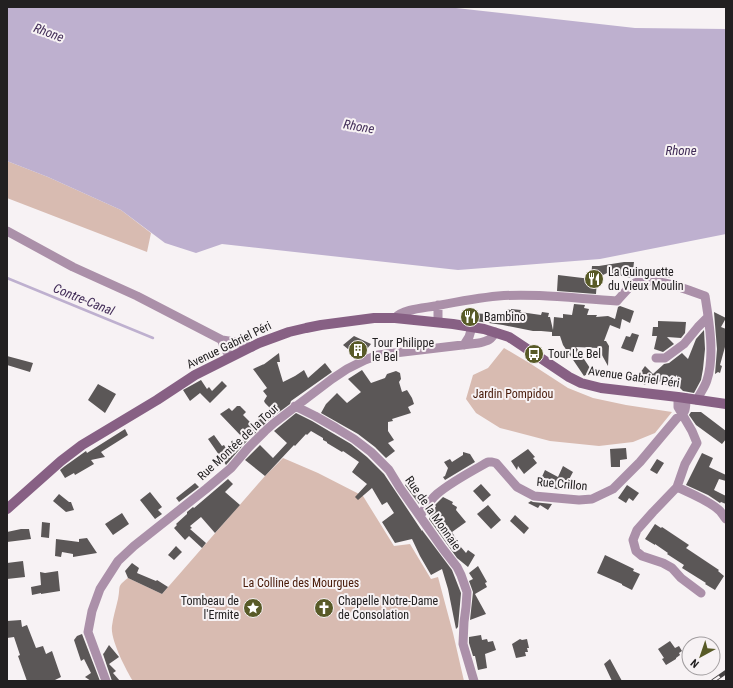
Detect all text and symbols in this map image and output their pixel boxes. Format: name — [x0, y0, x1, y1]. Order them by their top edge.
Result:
water label: Rhone — [32, 20, 66, 45]
water label: Rhone — [342, 116, 376, 137]
water label: Rhone — [665, 143, 697, 158]
place label: La Guinguette du Vieux Moulin — [608, 265, 684, 293]
restaurant icon: La Guinguette du Vieux Moulin — [583, 268, 605, 290]
water label: Contre-Canal — [51, 280, 117, 319]
restaurant icon: Bambino — [459, 306, 481, 328]
place label: Bambino — [484, 310, 526, 324]
street label: Avenue Gabriel Péri — [184, 318, 274, 372]
place label: Tour Philippe le Bel — [372, 336, 434, 364]
building icon: Tour Philippe le Bel — [347, 339, 369, 361]
bus stop icon: Tour Le Bel — [523, 343, 545, 365]
place label: Tour Le Bel — [548, 347, 601, 361]
street label: Avenue Gabriel Péri — [587, 364, 681, 390]
park label: Jardin Pompidou — [473, 387, 553, 401]
street label: Rue Montée de la Tour — [195, 401, 282, 483]
street label: Rue de la Monnaie — [402, 473, 464, 553]
street label: Rue Crillon — [536, 475, 588, 493]
park label: La Colline des Mourgues — [243, 576, 359, 590]
place label: Tombeau de l'Ermite — [181, 594, 239, 622]
place label: Chapelle Notre-Dame de Consolation — [338, 594, 439, 622]
place icon: Tombeau de l'Ermite — [242, 597, 264, 619]
church icon: Chapelle Notre-Dame de Consolation — [313, 597, 335, 619]
north arrow — [681, 636, 721, 676]
text: N — [688, 656, 702, 670]

